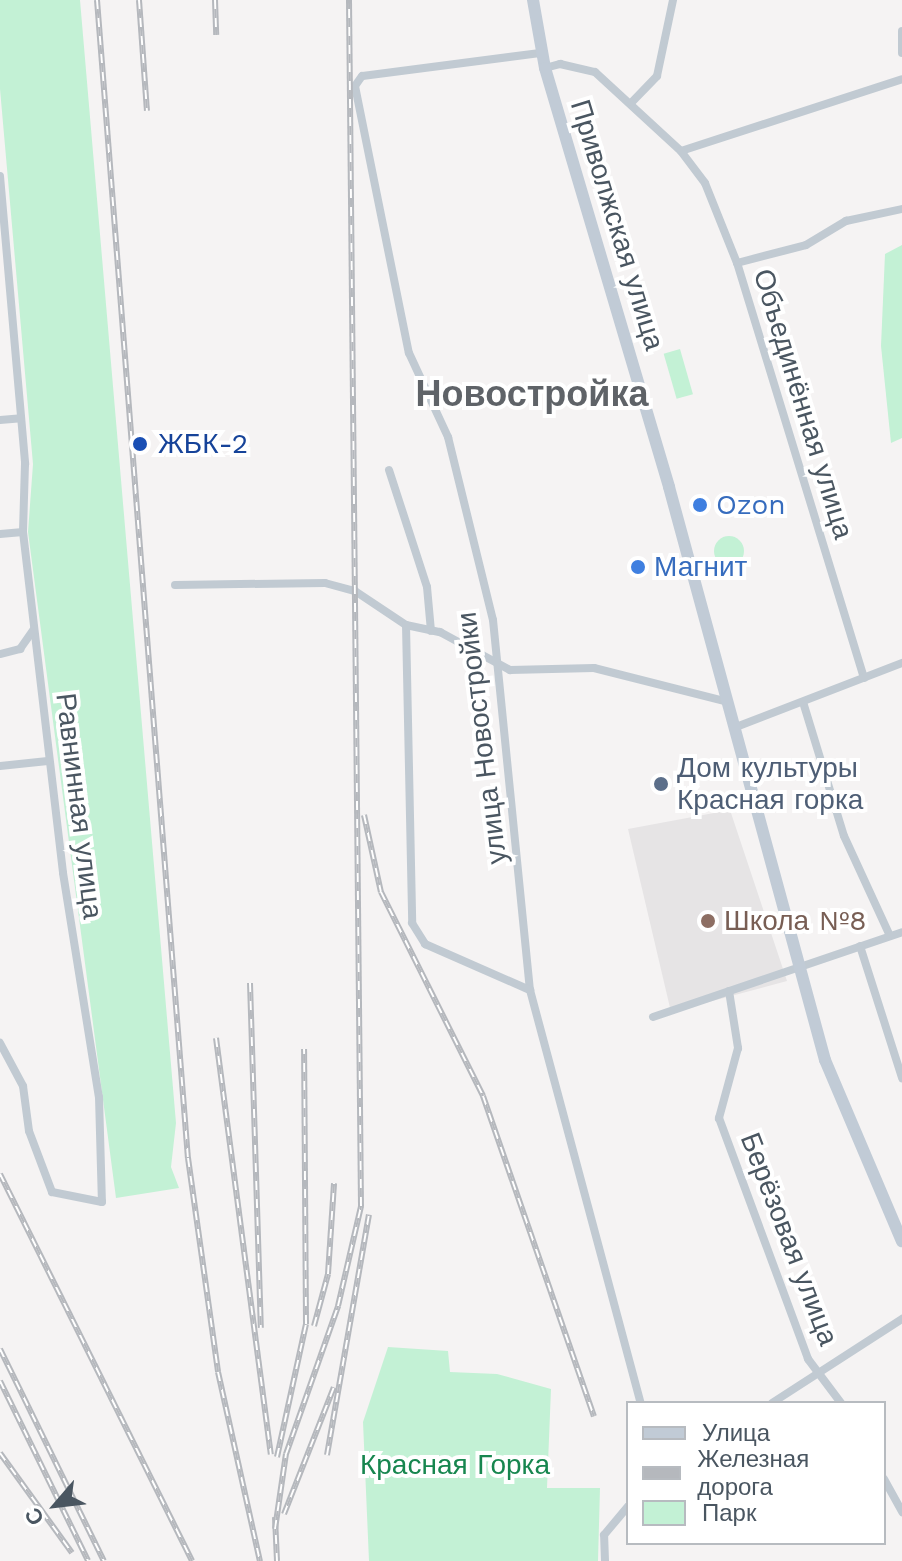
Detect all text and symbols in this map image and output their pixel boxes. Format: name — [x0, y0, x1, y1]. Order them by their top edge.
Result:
street label: Приволжская улица — [563, 96, 671, 354]
street label: Объединённая улица — [746, 265, 860, 543]
district label: Новостройка — [416, 373, 648, 417]
place label: ЖБК-2 — [158, 427, 248, 461]
marker: ЖБК-2 — [129, 433, 151, 455]
place label: Ozon — [716, 488, 786, 522]
marker: Ozon — [691, 496, 709, 514]
place label: Магнит — [654, 550, 747, 584]
marker: Магнит — [629, 558, 647, 576]
street label: улица Новостройки — [450, 610, 514, 866]
street label: Равнинная улица — [48, 691, 110, 921]
place label: Дом культуры Красная горка — [677, 751, 863, 817]
marker: Дом культуры Красная горка — [652, 775, 670, 793]
place label: Школа №8 — [724, 904, 867, 938]
marker: Школа №8 — [699, 912, 717, 930]
street label: Берёзовая улица — [733, 1128, 845, 1350]
legend — [626, 1401, 886, 1545]
text: Улица — [702, 1419, 770, 1447]
text: Железная дорога — [697, 1445, 809, 1501]
park label: Красная Горка — [360, 1448, 550, 1482]
north arrow — [16, 1465, 96, 1545]
text: Парк — [702, 1499, 756, 1527]
text: С — [20, 1504, 49, 1529]

